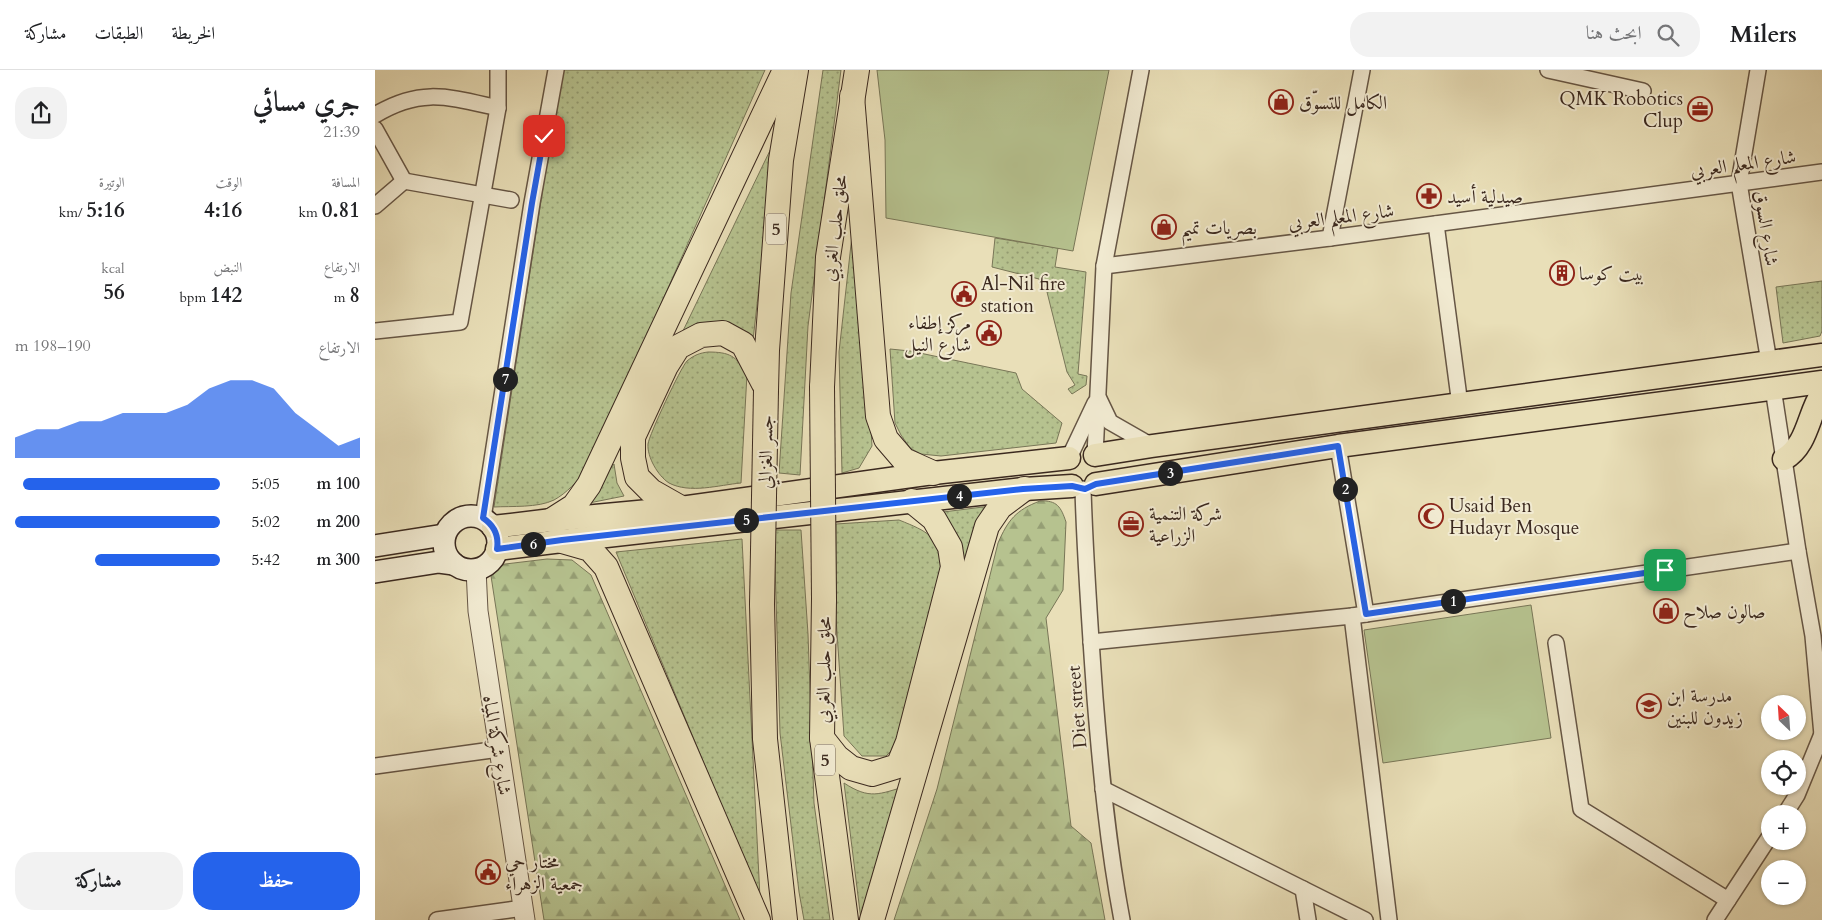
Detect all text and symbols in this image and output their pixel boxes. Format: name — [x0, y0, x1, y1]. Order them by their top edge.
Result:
search box — [1350, 12, 1700, 57]
text: Milers — [1730, 18, 1797, 51]
text: ابحث هنا — [1586, 20, 1642, 46]
text: مشاركة — [25, 21, 66, 46]
text: الطبقات — [94, 21, 143, 46]
text: الخريطة — [171, 21, 215, 46]
icon: search — [1654, 21, 1682, 49]
text: جري مسائي — [253, 83, 360, 121]
place label: QMK Robotics Clup — [1559, 86, 1683, 134]
button: share — [15, 87, 67, 139]
shop icon: الكامل للتسوّق — [1268, 89, 1294, 115]
place label: الكامل للتسوّق — [1299, 90, 1387, 116]
office icon: QMK Robotics Clup — [1687, 96, 1713, 122]
pin — [523, 115, 565, 157]
text: 21:39 — [323, 121, 360, 143]
icon: check — [530, 122, 558, 150]
street label: شارع المعلم العربي — [1689, 144, 1799, 190]
text: الوتيرة — [99, 173, 125, 192]
text: الوقت — [216, 173, 242, 192]
text: المسافة — [331, 173, 360, 192]
street label: محلق حلب الغربي — [816, 173, 856, 283]
pharmacy icon: صيدلية أسيد — [1416, 183, 1442, 209]
place label: صيدلية أسيد — [1447, 184, 1523, 210]
street label: شارع السوق — [1745, 189, 1785, 268]
text: 5:16 — [86, 196, 125, 225]
text: 4:16 — [204, 196, 242, 225]
text: 0.81 — [322, 196, 360, 225]
street label: شارع المعلم العربي — [1287, 198, 1396, 242]
text: /km — [59, 203, 86, 222]
text: km — [299, 203, 322, 222]
road number: 5 — [766, 214, 786, 244]
shop icon: بصريات تميم — [1151, 214, 1177, 240]
place label: بصريات تميم — [1181, 215, 1257, 247]
text: النبض — [213, 258, 242, 277]
text: الارتفاع — [324, 258, 360, 277]
text: kcal — [101, 259, 125, 278]
building icon: بيت كوسا — [1549, 260, 1575, 286]
place label: بيت كوسا — [1579, 261, 1644, 287]
place label: Al-Nil fire station — [981, 271, 1066, 319]
text: 56 — [103, 278, 125, 307]
text: 142 — [210, 281, 242, 310]
text: 8 — [349, 281, 360, 310]
public building icon: Al-Nil fire station — [951, 281, 977, 307]
text: bpm — [179, 288, 210, 307]
text: m — [334, 288, 349, 307]
place label: مركز إطفاء شارع النيل — [904, 310, 971, 360]
public building icon: مركز إطفاء شارع النيل — [976, 320, 1002, 346]
text: 190–198 m — [15, 335, 91, 357]
text: الارتفاع — [318, 337, 360, 359]
pin: 7 — [493, 366, 517, 392]
text: 7 — [502, 370, 509, 389]
street label: جسر الغزالي — [752, 415, 782, 489]
pin: 3 — [1157, 460, 1183, 486]
text: 3 — [1167, 464, 1174, 483]
text: 5:05 — [251, 473, 280, 495]
text: 100 m — [316, 473, 360, 495]
pin: 2 — [1333, 476, 1357, 502]
text: 2 — [1342, 480, 1349, 499]
pin: 4 — [947, 484, 971, 508]
text: 4 — [956, 487, 963, 506]
place label: Usaid Ben Hudayr Mosque — [1449, 493, 1579, 541]
place label: شركة التنمية الزراعية — [1149, 501, 1222, 549]
mosque icon: Usaid Ben Hudayr Mosque — [1418, 503, 1444, 529]
pin: 5 — [733, 508, 759, 532]
text: 5:02 — [251, 511, 280, 533]
text: 200 m — [316, 511, 360, 533]
text: 5 — [743, 511, 750, 530]
office icon: شركة التنمية الزراعية — [1118, 511, 1144, 537]
pin: 6 — [521, 532, 545, 556]
text: 6 — [530, 535, 537, 554]
text: 5:42 — [251, 549, 280, 571]
text: 300 m — [316, 549, 360, 571]
pin — [1644, 549, 1686, 591]
icon: arrive — [1651, 556, 1679, 584]
pin: 1 — [1441, 588, 1465, 614]
text: 1 — [1450, 592, 1457, 611]
shop icon: صالون صلاح — [1653, 598, 1679, 624]
place label: صالون صلاح — [1683, 599, 1765, 629]
street label: محلق حلب الغربي — [810, 616, 840, 724]
street label: Diet street — [1060, 664, 1094, 749]
place label: مدرسة ابن زيدون للبنين — [1667, 683, 1743, 731]
street label: شارع شركة المياه — [474, 693, 518, 797]
school or university icon: مدرسة ابن زيدون للبنين — [1636, 693, 1662, 719]
north arrow — [1761, 695, 1806, 740]
map controls — [1761, 695, 1806, 905]
road number: 5 — [815, 744, 835, 776]
button: locate — [1761, 750, 1806, 795]
button: + — [1761, 805, 1806, 850]
place label: مختار حي جمعية الزهراء — [505, 849, 583, 897]
button: مشاركة — [15, 852, 183, 910]
button: حفظ — [193, 852, 360, 910]
public building icon: مختار حي جمعية الزهراء — [475, 859, 501, 885]
button: − — [1761, 860, 1806, 905]

